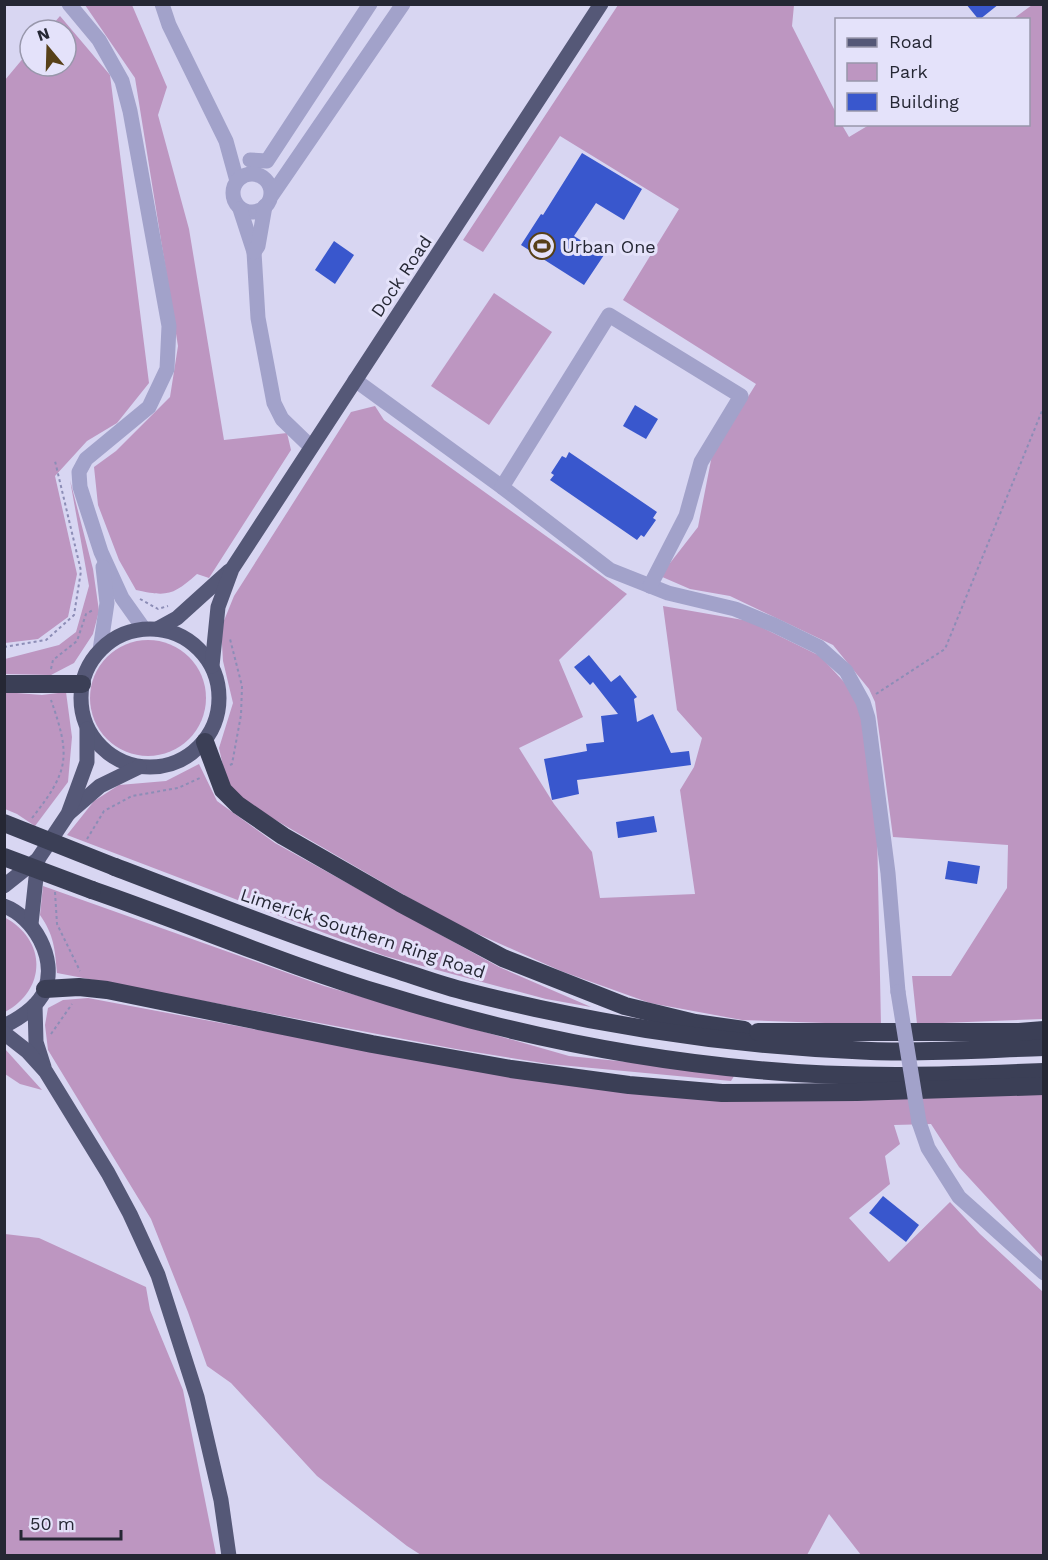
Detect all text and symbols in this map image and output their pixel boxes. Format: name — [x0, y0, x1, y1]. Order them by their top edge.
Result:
north arrow — [18, 18, 78, 78]
legend — [835, 18, 1030, 126]
text: N — [35, 23, 52, 45]
text: Road — [889, 31, 933, 52]
text: Park — [889, 61, 928, 82]
text: Building — [889, 91, 959, 112]
street label: Dock Road — [366, 231, 436, 321]
sports icon: Urban One — [527, 231, 557, 261]
place label: Urban One — [562, 236, 656, 257]
street label: Limerick Southern Ring Road — [238, 883, 488, 983]
scale bar — [21, 1503, 122, 1541]
text: 50 m — [30, 1513, 75, 1534]

